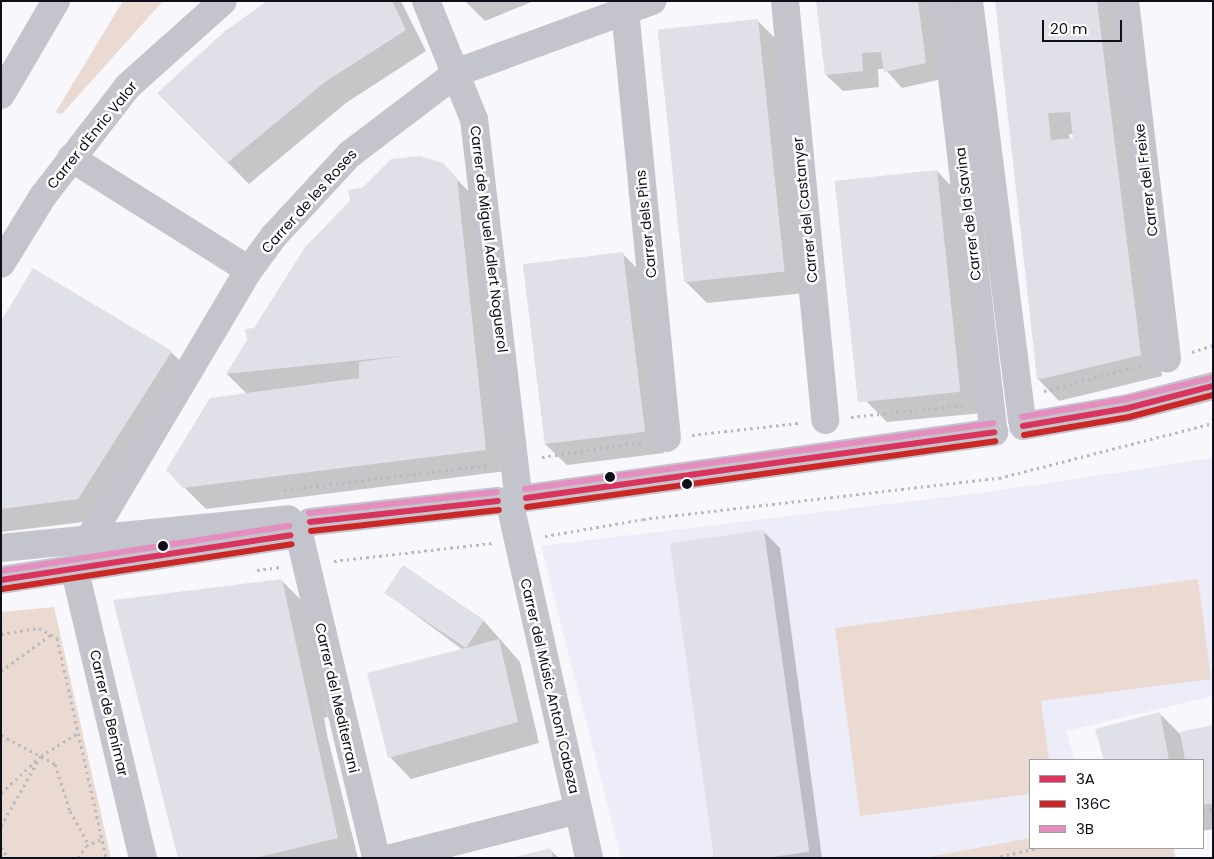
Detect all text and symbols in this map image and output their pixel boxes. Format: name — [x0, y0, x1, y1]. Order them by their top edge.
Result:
scale bar — [1044, 10, 1124, 42]
text: 20 m — [1050, 18, 1088, 39]
street label: Carrer d'Enric Valor — [43, 78, 141, 192]
street label: Carrer del Freixe — [1131, 123, 1161, 237]
street label: Carrer de Miguel Adlert Noguerol — [467, 125, 511, 353]
street label: Carrer del Castanyer — [789, 136, 821, 284]
street label: Carrer de les Roses — [258, 146, 360, 256]
street label: Carrer de la Savina — [951, 146, 985, 282]
street label: Carrer dels Pins — [632, 169, 660, 279]
unlabelled marker — [605, 472, 615, 482]
unlabelled marker — [682, 479, 692, 489]
unlabelled marker — [158, 541, 168, 551]
street label: Carrer del Músic Antoni Cabeza — [517, 577, 583, 795]
street label: Carrer del Mediterrani — [312, 621, 362, 775]
street label: Carrer de Benimar — [86, 648, 132, 778]
legend — [1029, 759, 1204, 849]
text: 3A — [1076, 768, 1095, 789]
text: 136C — [1076, 793, 1111, 814]
text: 3B — [1076, 818, 1094, 839]

